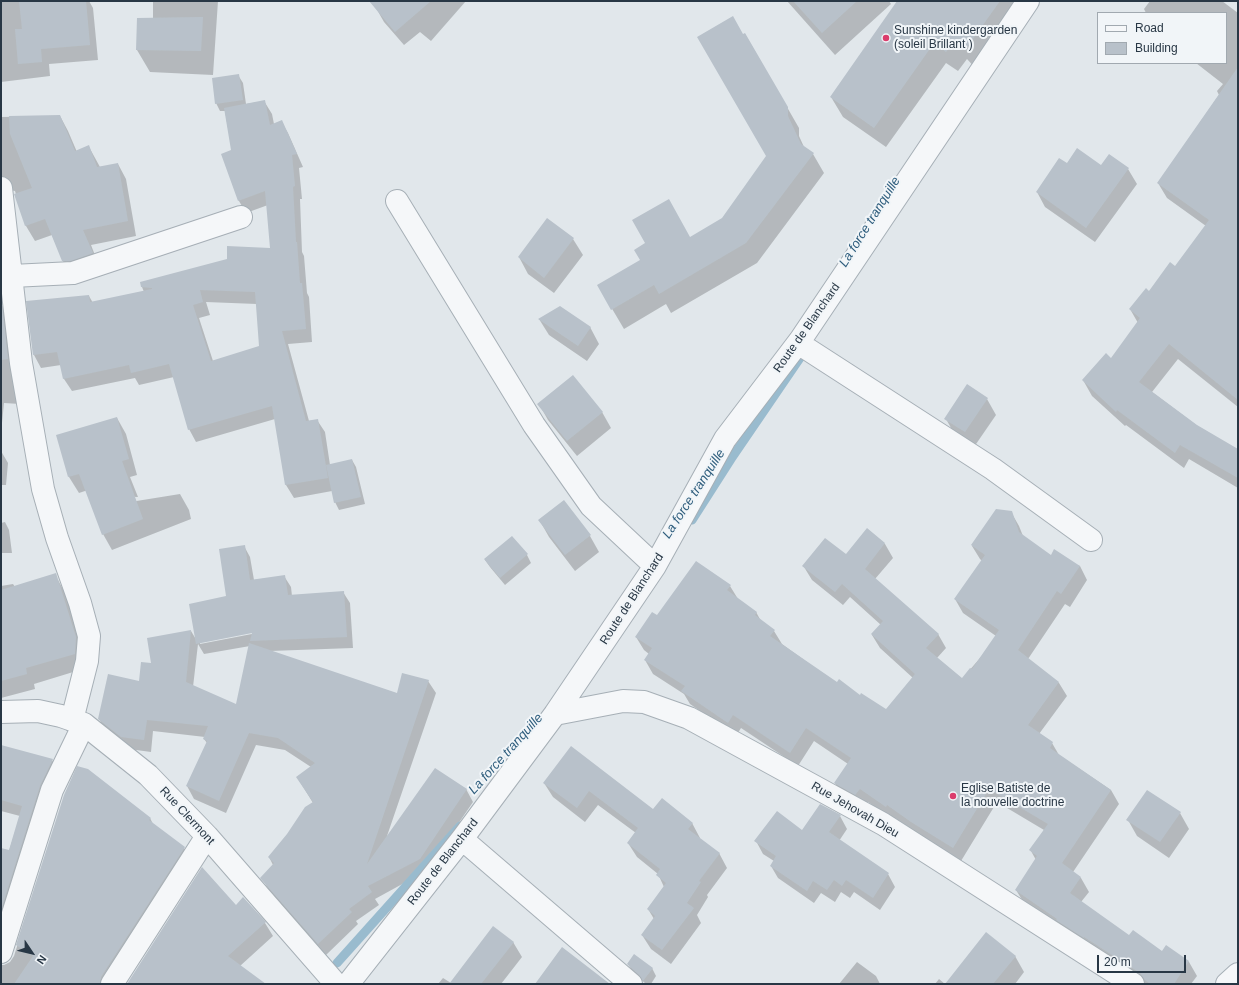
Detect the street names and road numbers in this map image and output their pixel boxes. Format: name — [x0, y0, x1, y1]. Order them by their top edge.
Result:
street label: Route de Blanchard — [771, 280, 843, 376]
street label: Route de Blanchard — [597, 551, 667, 647]
street label: Rue Jehovah Dieu — [809, 779, 901, 841]
street label: Rue Clermont — [156, 784, 218, 848]
street label: Route de Blanchard — [405, 816, 481, 908]

